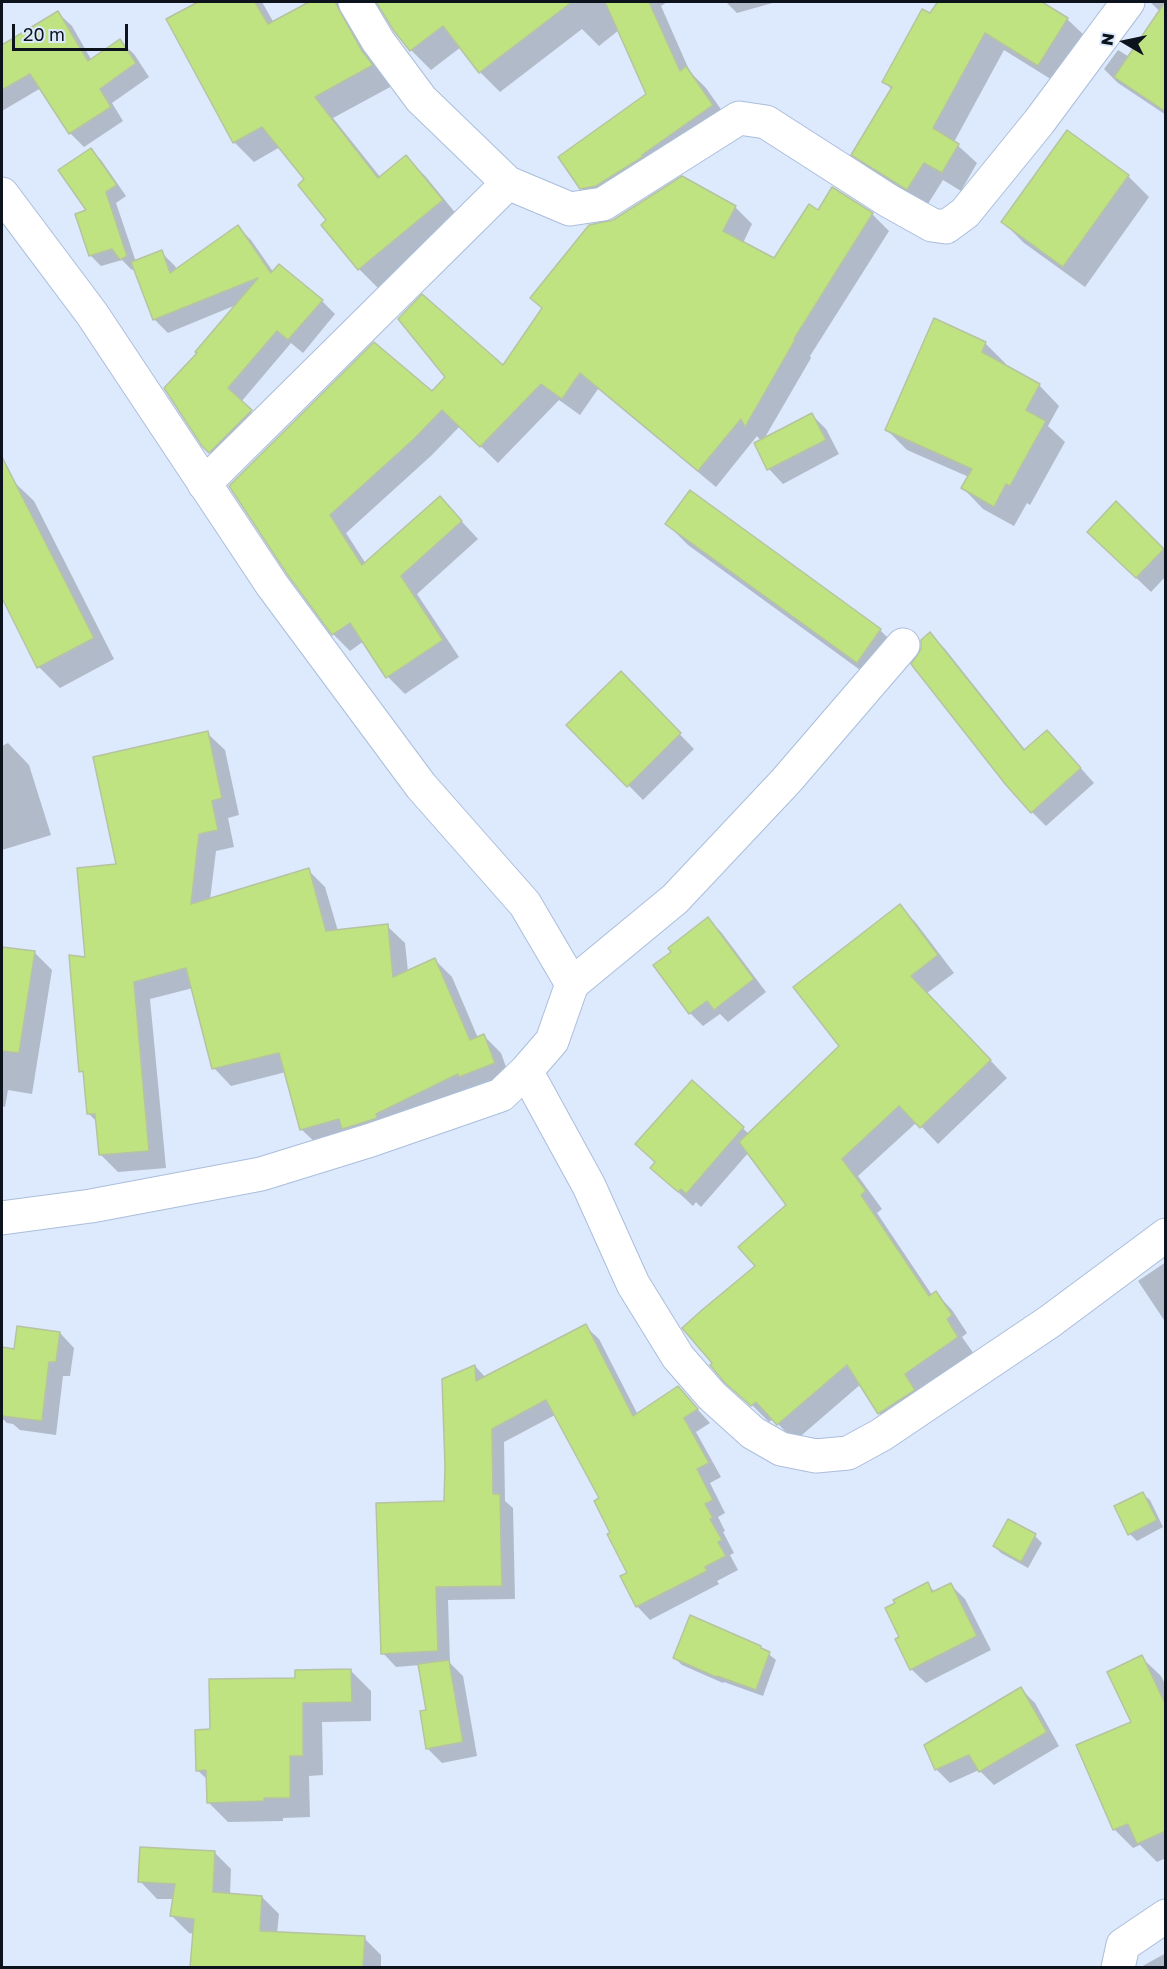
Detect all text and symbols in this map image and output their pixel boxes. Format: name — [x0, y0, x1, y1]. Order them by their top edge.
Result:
scale bar — [15, 12, 130, 50]
north arrow — [1095, 12, 1155, 72]
text: 20 m — [23, 23, 65, 45]
text: N — [1096, 32, 1118, 47]

